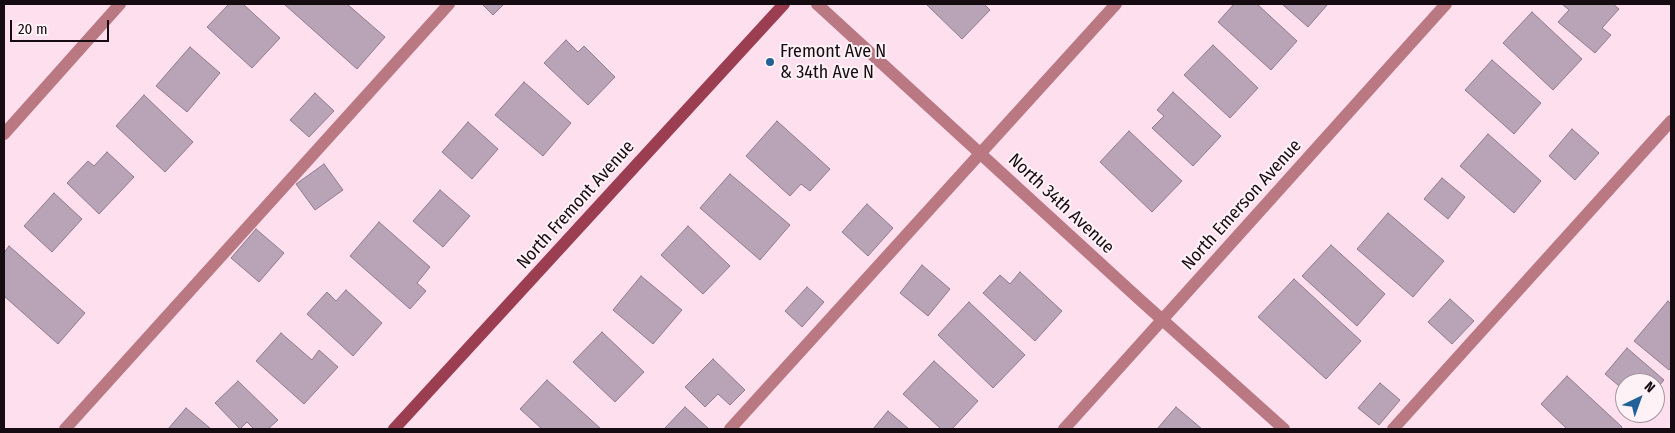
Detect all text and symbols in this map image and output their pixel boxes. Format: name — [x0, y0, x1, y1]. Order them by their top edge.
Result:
scale bar — [12, 10, 111, 42]
text: 20 m — [18, 20, 48, 38]
place label: Fremont Ave N & 34th Ave N — [780, 41, 886, 84]
marker: Fremont Ave N & 34th Ave N — [764, 56, 776, 68]
street label: North Emerson Avenue — [1178, 135, 1306, 275]
street label: North Fremont Avenue — [513, 136, 639, 274]
street label: North 34th Avenue — [1004, 149, 1118, 259]
north arrow — [1615, 373, 1665, 423]
text: N — [1641, 378, 1659, 396]

